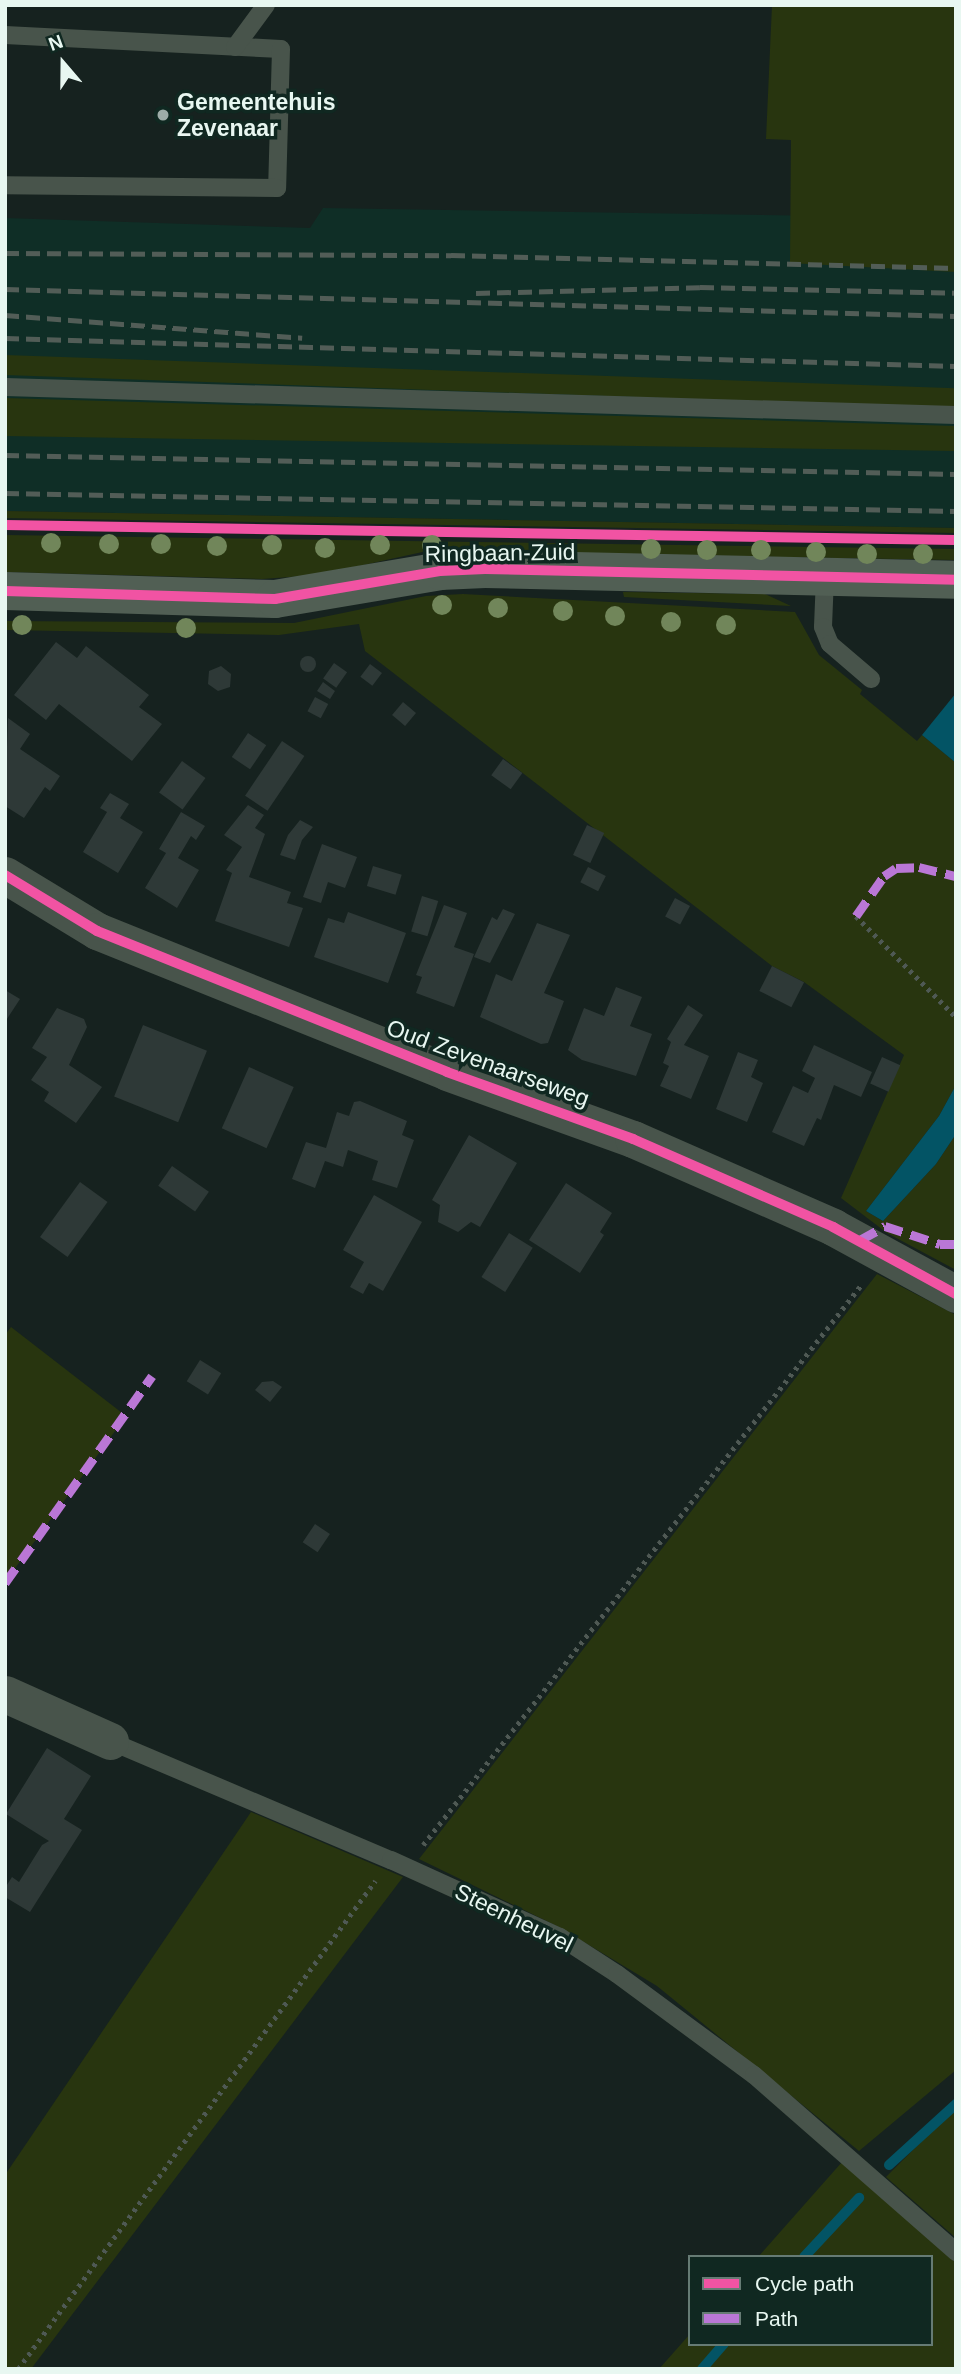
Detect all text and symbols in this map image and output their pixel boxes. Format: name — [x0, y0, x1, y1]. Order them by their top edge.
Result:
north arrow — [28, 28, 98, 98]
text: N — [46, 31, 66, 55]
place label: Gemeentehuis Zevenaar — [177, 88, 335, 142]
marker: Gemeentehuis Zevenaar — [155, 107, 171, 123]
street label: Ringbaan-Zuid — [424, 538, 576, 568]
street label: Oud Zevenaarseweg — [383, 1014, 593, 1112]
street label: Steenheuvel — [450, 1878, 578, 1958]
legend — [688, 2255, 933, 2346]
text: Cycle path — [755, 2272, 854, 2295]
text: Path — [755, 2307, 798, 2330]

